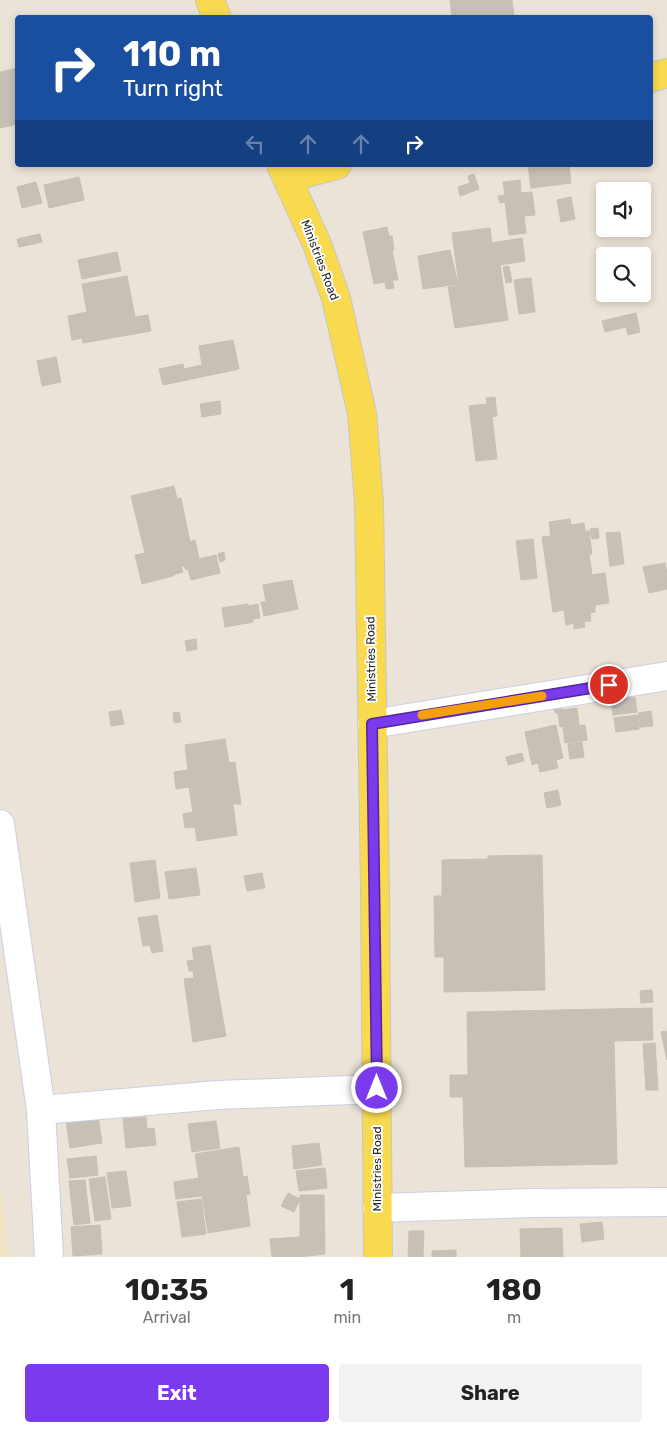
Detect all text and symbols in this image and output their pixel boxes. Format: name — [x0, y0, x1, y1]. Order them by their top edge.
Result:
text: 110 m — [123, 33, 221, 75]
icon: right — [40, 35, 105, 100]
text: Turn right — [123, 75, 223, 102]
icon: left — [241, 130, 269, 158]
icon: ahead — [294, 130, 322, 158]
icon: ahead — [347, 130, 375, 158]
icon: right — [400, 130, 428, 158]
map controls — [596, 182, 651, 302]
button: sound — [596, 182, 651, 237]
street label: Ministries Road — [298, 218, 342, 302]
button: search — [596, 247, 651, 302]
street label: Ministries Road — [363, 616, 379, 702]
pin — [588, 664, 630, 706]
icon: arrive — [595, 671, 623, 699]
position arrow — [350, 1061, 402, 1113]
street label: Ministries Road — [370, 1126, 384, 1212]
text: 10:35 — [125, 1272, 208, 1308]
text: 1 — [340, 1272, 355, 1308]
text: 180 — [486, 1272, 542, 1308]
text: Arrival — [143, 1308, 191, 1327]
text: min — [333, 1308, 361, 1327]
text: m — [507, 1308, 521, 1327]
button: Exit — [25, 1364, 329, 1422]
button: Share — [339, 1364, 642, 1422]

